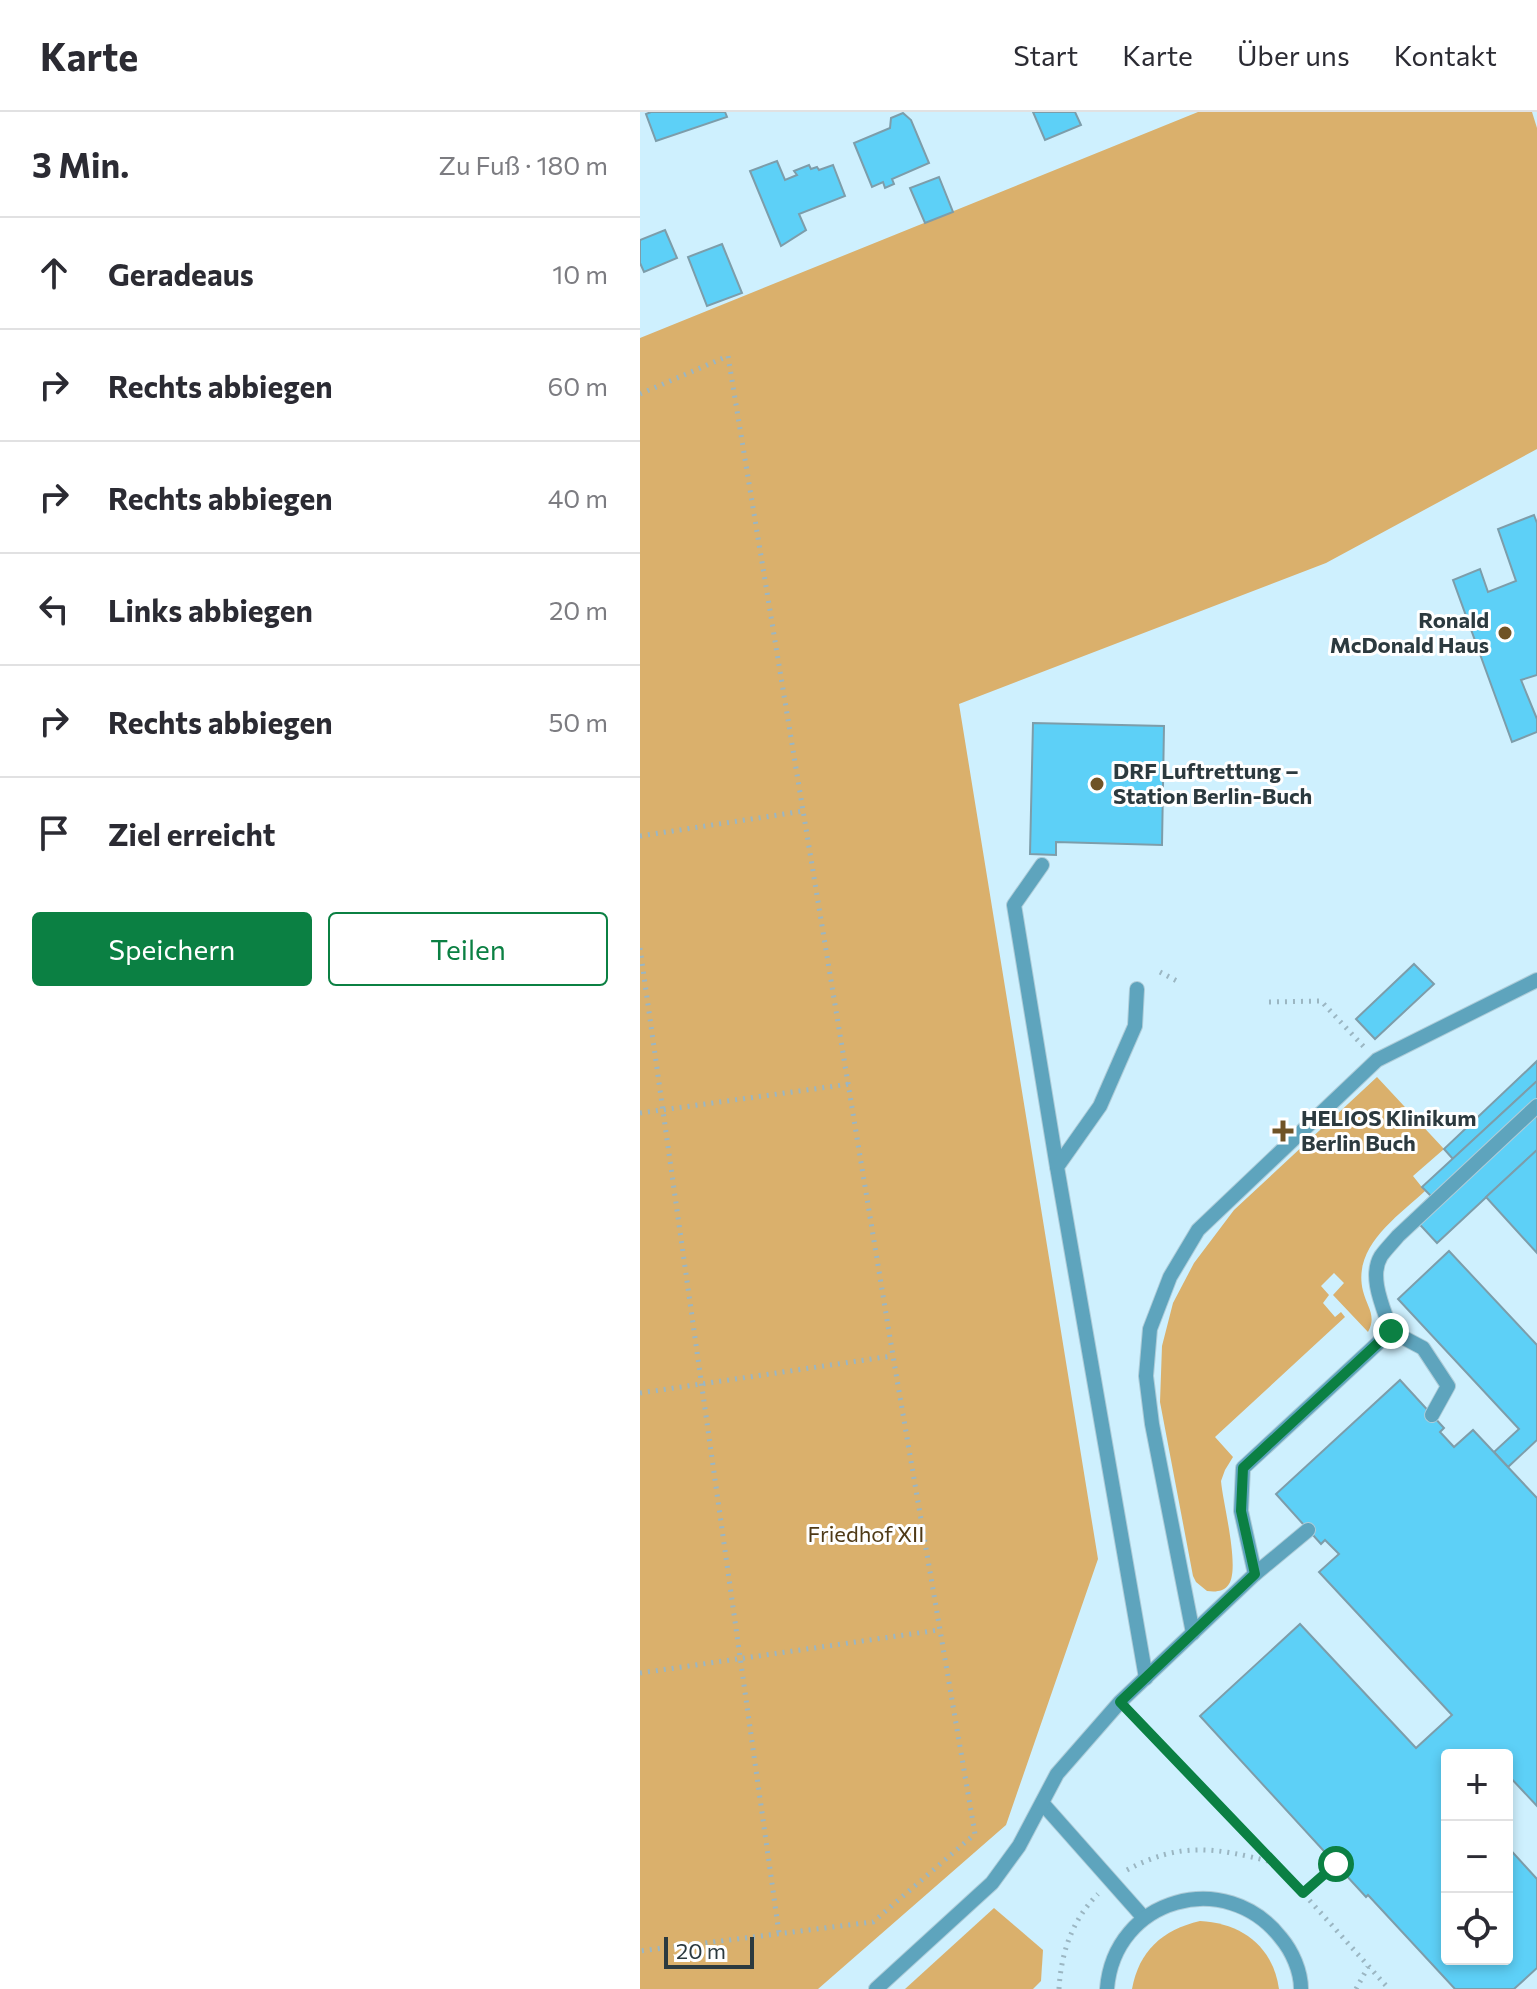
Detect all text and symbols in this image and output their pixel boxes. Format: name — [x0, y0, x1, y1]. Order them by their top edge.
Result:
text: Karte — [40, 32, 138, 79]
text: Start — [1013, 38, 1078, 72]
text: Karte — [1122, 38, 1193, 72]
text: Über uns — [1237, 38, 1350, 72]
text: Kontakt — [1394, 38, 1497, 72]
text: 3 Min. — [32, 143, 129, 185]
text: Zu Fuß · 180 m — [439, 149, 608, 180]
icon: ahead — [32, 251, 76, 295]
text: Geradeaus — [108, 255, 254, 292]
text: 10 m — [552, 258, 608, 289]
icon: right — [32, 363, 76, 407]
text: Rechts abbiegen — [108, 367, 333, 404]
text: 60 m — [548, 370, 608, 401]
icon: right — [32, 475, 76, 519]
text: Rechts abbiegen — [108, 479, 333, 516]
text: 40 m — [548, 482, 608, 513]
icon: left — [32, 587, 76, 631]
text: Links abbiegen — [108, 591, 313, 628]
text: 20 m — [549, 594, 608, 625]
place label: Ronald McDonald Haus — [1330, 606, 1489, 658]
marker: Ronald McDonald Haus — [1496, 624, 1514, 642]
icon: right — [32, 699, 76, 743]
text: Rechts abbiegen — [108, 703, 333, 740]
text: 50 m — [548, 706, 608, 737]
place label: DRF Luftrettung – Station Berlin-Buch — [1113, 757, 1312, 809]
marker: DRF Luftrettung – Station Berlin-Buch — [1088, 775, 1106, 793]
icon: arrive — [32, 811, 76, 855]
text: Ziel erreicht — [108, 815, 276, 852]
button: Speichern — [32, 912, 312, 986]
button: Teilen — [328, 912, 608, 986]
place label: HELIOS Klinikum Berlin Buch — [1301, 1104, 1476, 1156]
marker: HELIOS Klinikum Berlin Buch — [1272, 1120, 1294, 1142]
route end — [1373, 1313, 1409, 1349]
park label: Friedhof XII — [808, 1520, 924, 1547]
map controls — [1441, 1749, 1513, 1965]
button: + — [1441, 1749, 1513, 1821]
button: − — [1441, 1821, 1513, 1893]
route start — [1318, 1846, 1354, 1882]
button: locate — [1441, 1893, 1513, 1965]
scale bar — [664, 1933, 754, 1969]
text: 20 m — [676, 1937, 726, 1964]

